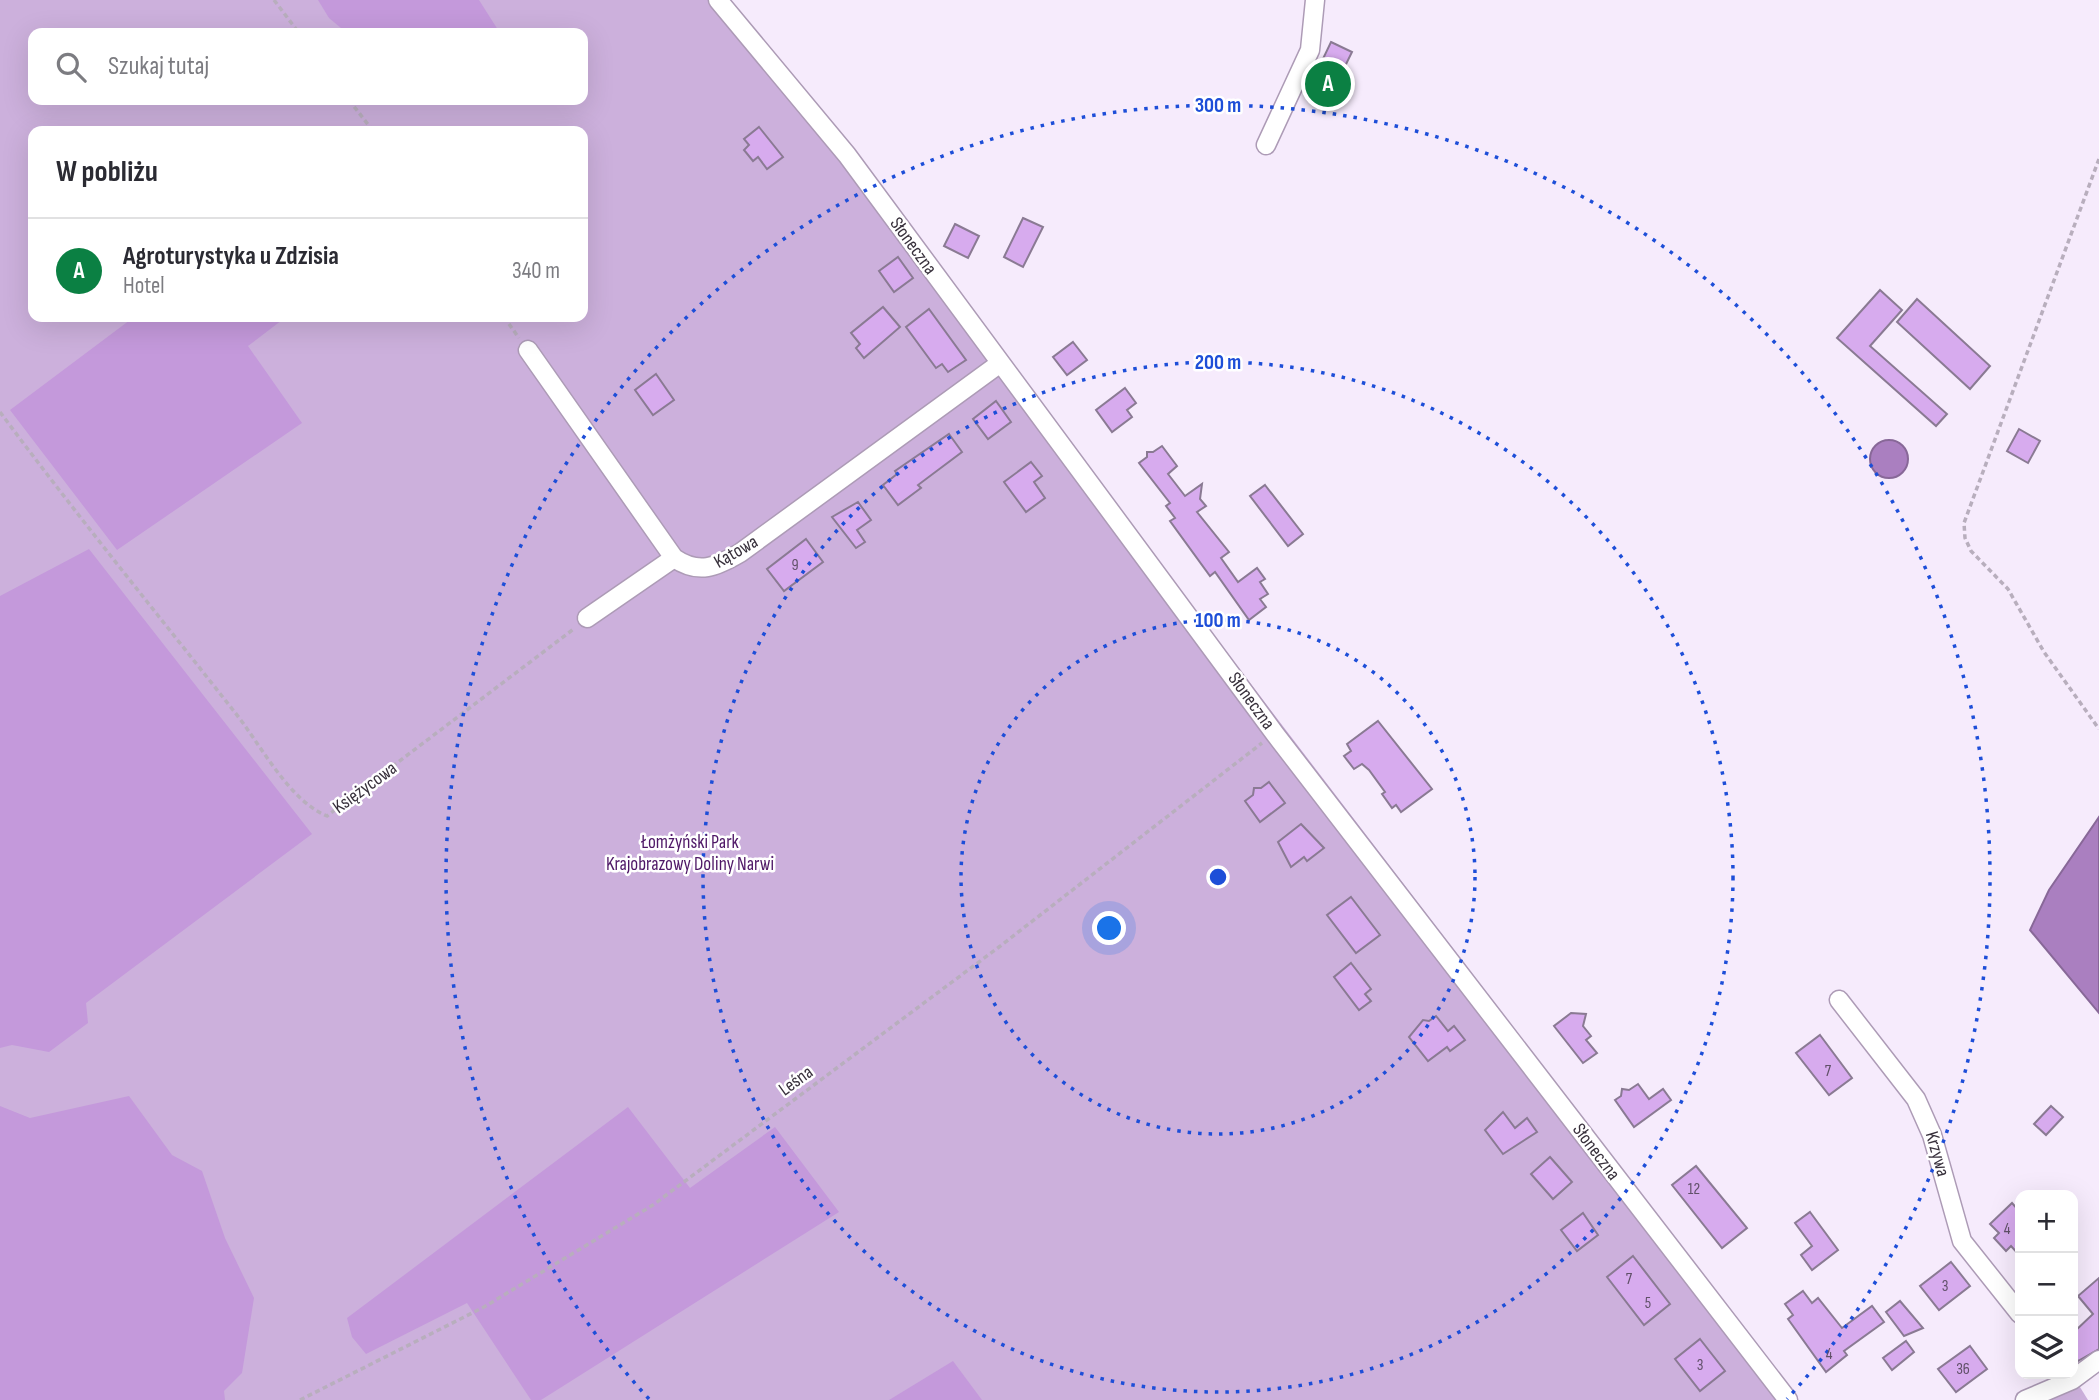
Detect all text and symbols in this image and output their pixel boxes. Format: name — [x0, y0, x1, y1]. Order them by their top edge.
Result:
search box — [28, 28, 588, 105]
icon: search — [52, 48, 90, 86]
text: Szukaj tutaj — [108, 51, 209, 82]
pin: A — [1305, 58, 1351, 110]
text: 300 m — [1195, 93, 1241, 118]
text: W pobliżu — [56, 154, 158, 190]
street label: Słoneczna — [885, 213, 941, 279]
text: Agroturystyka u Zdzisia — [123, 241, 339, 272]
text: A — [74, 257, 84, 285]
text: 340 m — [512, 257, 560, 285]
text: Hotel — [123, 272, 165, 300]
text: 200 m — [1195, 350, 1241, 375]
street label: Kątowa — [710, 530, 762, 574]
house number: 9 — [791, 556, 799, 575]
text: 100 m — [1195, 608, 1241, 633]
street label: Słoneczna — [1223, 668, 1279, 734]
street label: Księżycowa — [328, 757, 402, 819]
park label: Łomżyński Park Krajobrazowy Doliny Narwi — [606, 831, 774, 876]
centre of rings — [1206, 865, 1230, 889]
your location — [1092, 911, 1126, 945]
street label: Leśna — [774, 1061, 818, 1101]
house number: 7 — [1825, 1062, 1832, 1081]
street label: Słoneczna — [1567, 1119, 1625, 1185]
street label: Krzywa — [1920, 1129, 1954, 1179]
house number: 12 — [1688, 1180, 1700, 1199]
map controls — [2015, 1190, 2078, 1379]
button: + — [2015, 1190, 2078, 1253]
house number: 4 — [2004, 1220, 2011, 1239]
button: − — [2015, 1253, 2078, 1316]
house number: 7 — [1626, 1270, 1633, 1289]
house number: 3 — [1942, 1277, 1948, 1296]
house number: 5 — [1645, 1294, 1651, 1313]
button: layers — [2015, 1316, 2078, 1379]
house number: 4 — [1826, 1345, 1833, 1364]
house number: 3 — [1697, 1356, 1703, 1375]
house number: 36 — [1956, 1360, 1970, 1379]

